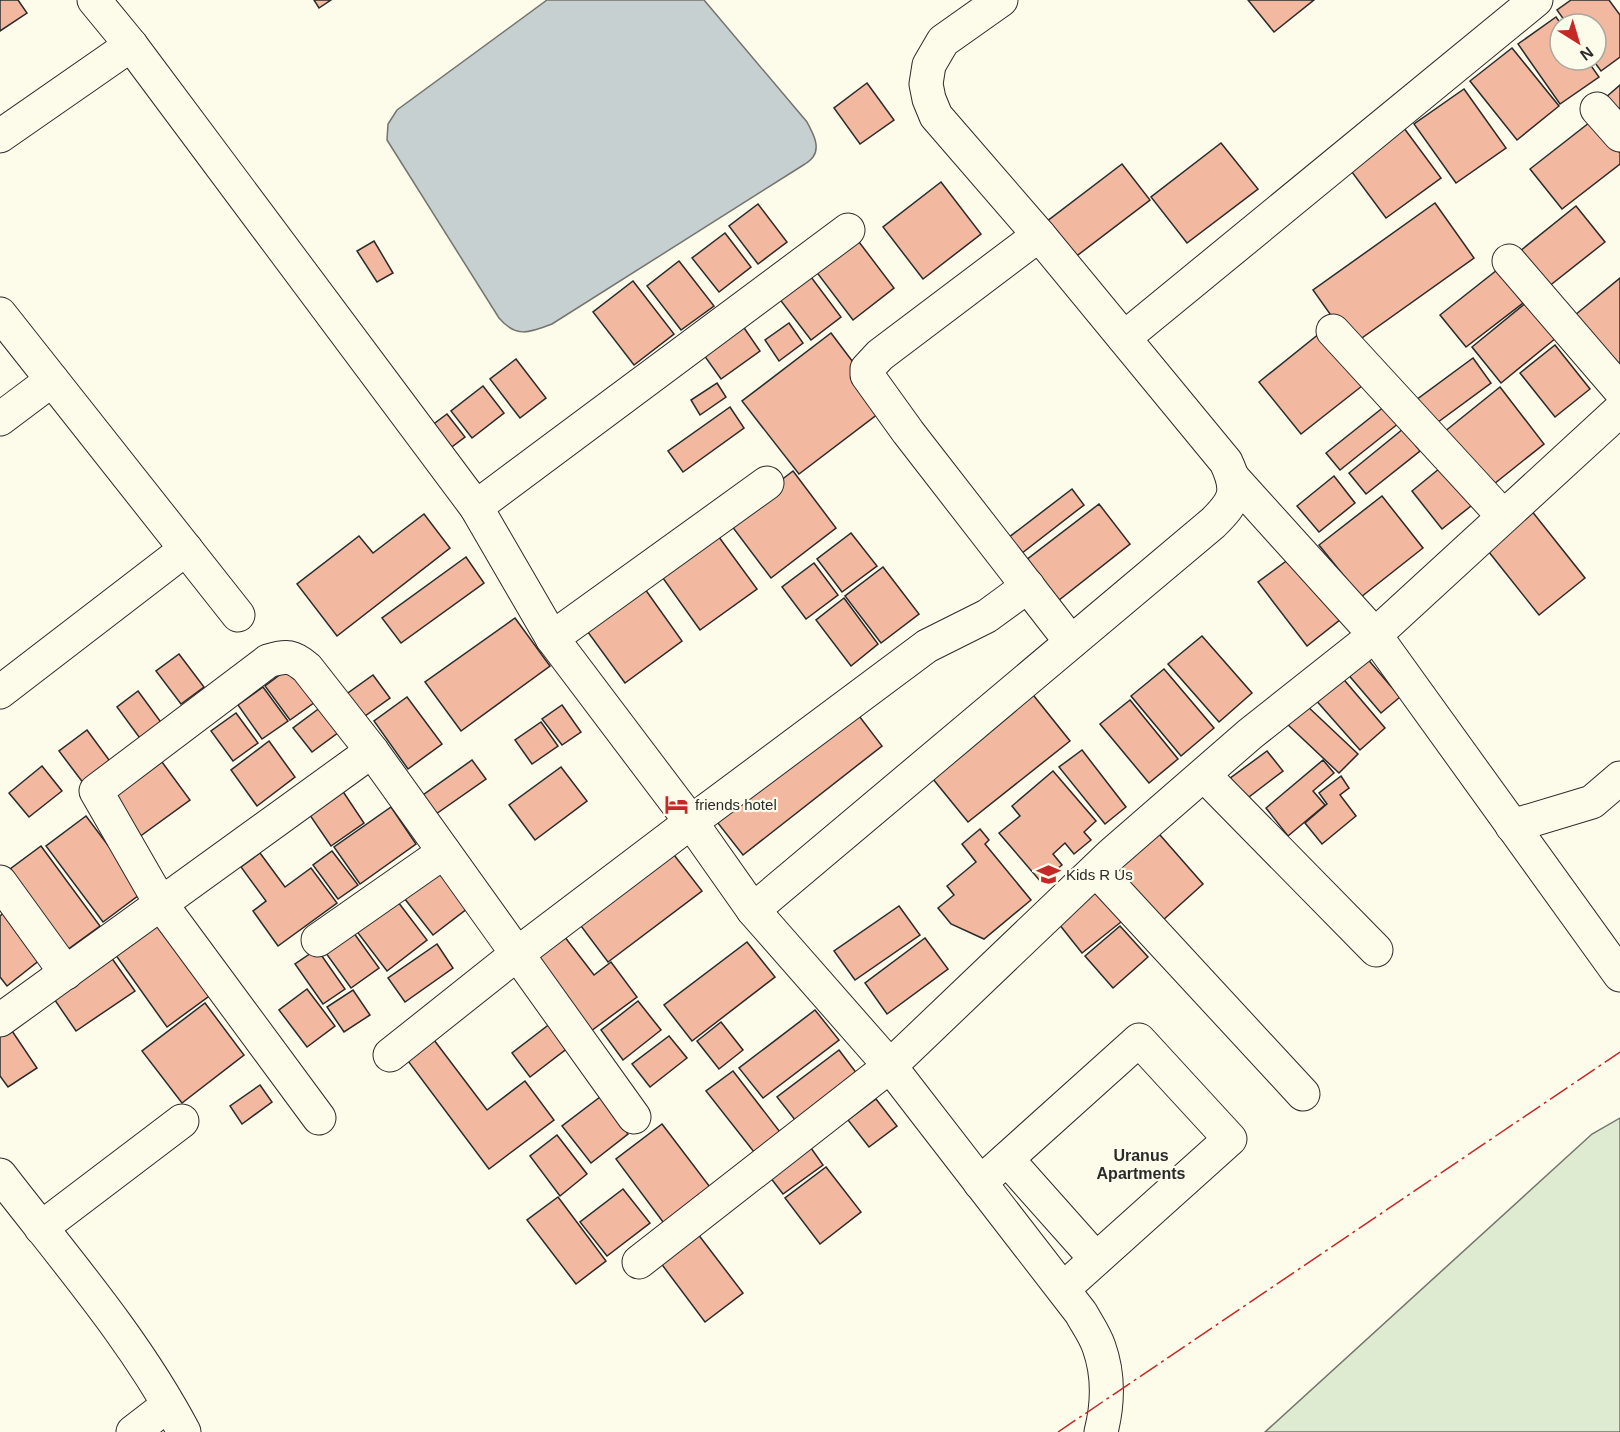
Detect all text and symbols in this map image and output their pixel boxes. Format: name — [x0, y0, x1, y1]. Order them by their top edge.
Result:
north arrow — [1548, 12, 1608, 72]
text: N — [1577, 43, 1596, 64]
hotel icon: friends hotel — [664, 792, 690, 818]
place label: friends hotel — [695, 796, 777, 813]
school or university icon: Kids R Us — [1035, 862, 1061, 888]
place label: Kids R Us — [1066, 866, 1133, 883]
district label: Uranus Apartments — [1097, 1147, 1186, 1182]

